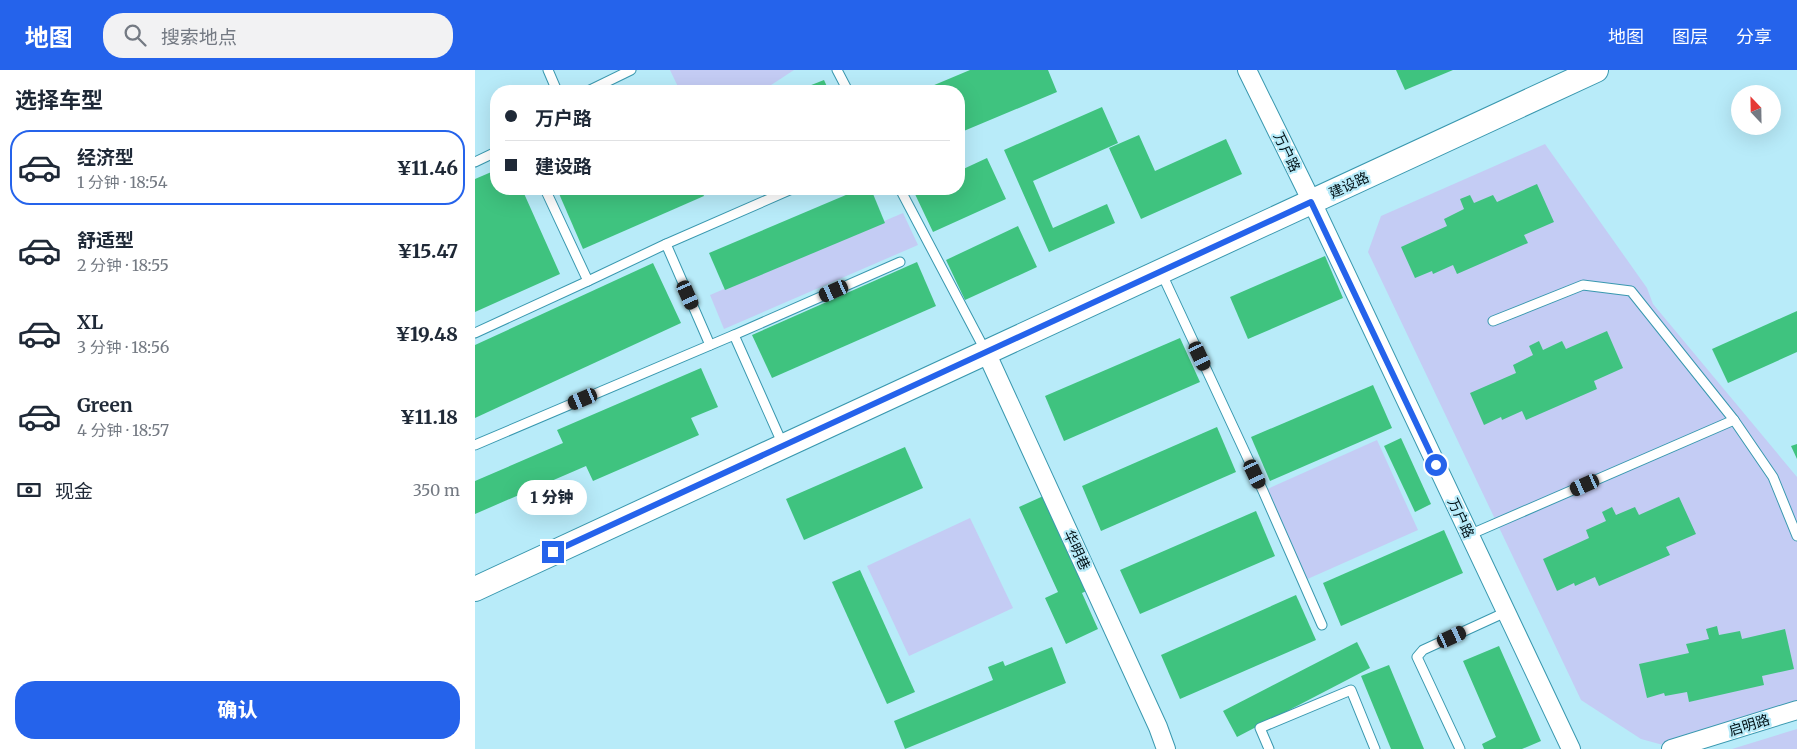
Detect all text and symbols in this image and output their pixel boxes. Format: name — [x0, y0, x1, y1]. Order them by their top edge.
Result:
search box — [103, 13, 453, 58]
icon: search — [121, 21, 149, 49]
text: 地图 — [25, 22, 73, 53]
text: 搜索地点 — [161, 25, 237, 49]
text: 地图 — [1608, 25, 1644, 48]
text: 图层 — [1672, 25, 1708, 48]
text: 分享 — [1736, 25, 1772, 48]
north arrow — [1731, 85, 1781, 135]
map controls — [1731, 85, 1781, 135]
text: 选择车型 — [15, 86, 103, 114]
text: 万户路 — [535, 106, 592, 130]
street label: 万户路 — [1270, 129, 1304, 175]
icon: car — [17, 145, 62, 190]
text: 经济型 — [77, 145, 134, 169]
text: 建设路 — [535, 154, 592, 178]
text: ¥11.46 — [397, 156, 458, 180]
street label: 建设路 — [1326, 168, 1372, 202]
text: 1 分钟 · 18:54 — [77, 172, 168, 192]
icon: car — [17, 228, 62, 273]
text: 舒适型 — [77, 228, 134, 252]
text: ¥15.47 — [397, 239, 458, 263]
text: 2 分钟 · 18:55 — [77, 255, 169, 275]
car — [675, 278, 700, 312]
car — [817, 278, 850, 304]
text: XL — [77, 310, 103, 334]
icon: car — [17, 311, 62, 356]
text: ¥19.48 — [395, 322, 458, 346]
text: 3 分钟 · 18:56 — [77, 337, 169, 357]
car — [1186, 339, 1213, 373]
car — [566, 386, 599, 412]
text: Green — [77, 393, 133, 417]
icon: car — [17, 394, 62, 439]
text: ¥11.18 — [400, 405, 458, 429]
text: 4 分钟 · 18:57 — [77, 420, 169, 440]
route start — [1425, 454, 1447, 476]
car — [1241, 457, 1268, 491]
car — [1568, 472, 1601, 498]
icon: cash — [15, 476, 43, 504]
text: 现金 — [55, 479, 93, 503]
text: 350 m — [413, 480, 460, 500]
callout: 1 分钟 — [518, 480, 588, 514]
text: 1 分钟 — [530, 487, 574, 507]
street label: 万户路 — [1444, 495, 1478, 541]
street label: 华明巷 — [1060, 527, 1094, 573]
route end — [542, 541, 564, 563]
car — [1435, 624, 1468, 650]
button: 确认 — [15, 681, 460, 739]
street label: 启明路 — [1726, 710, 1772, 740]

